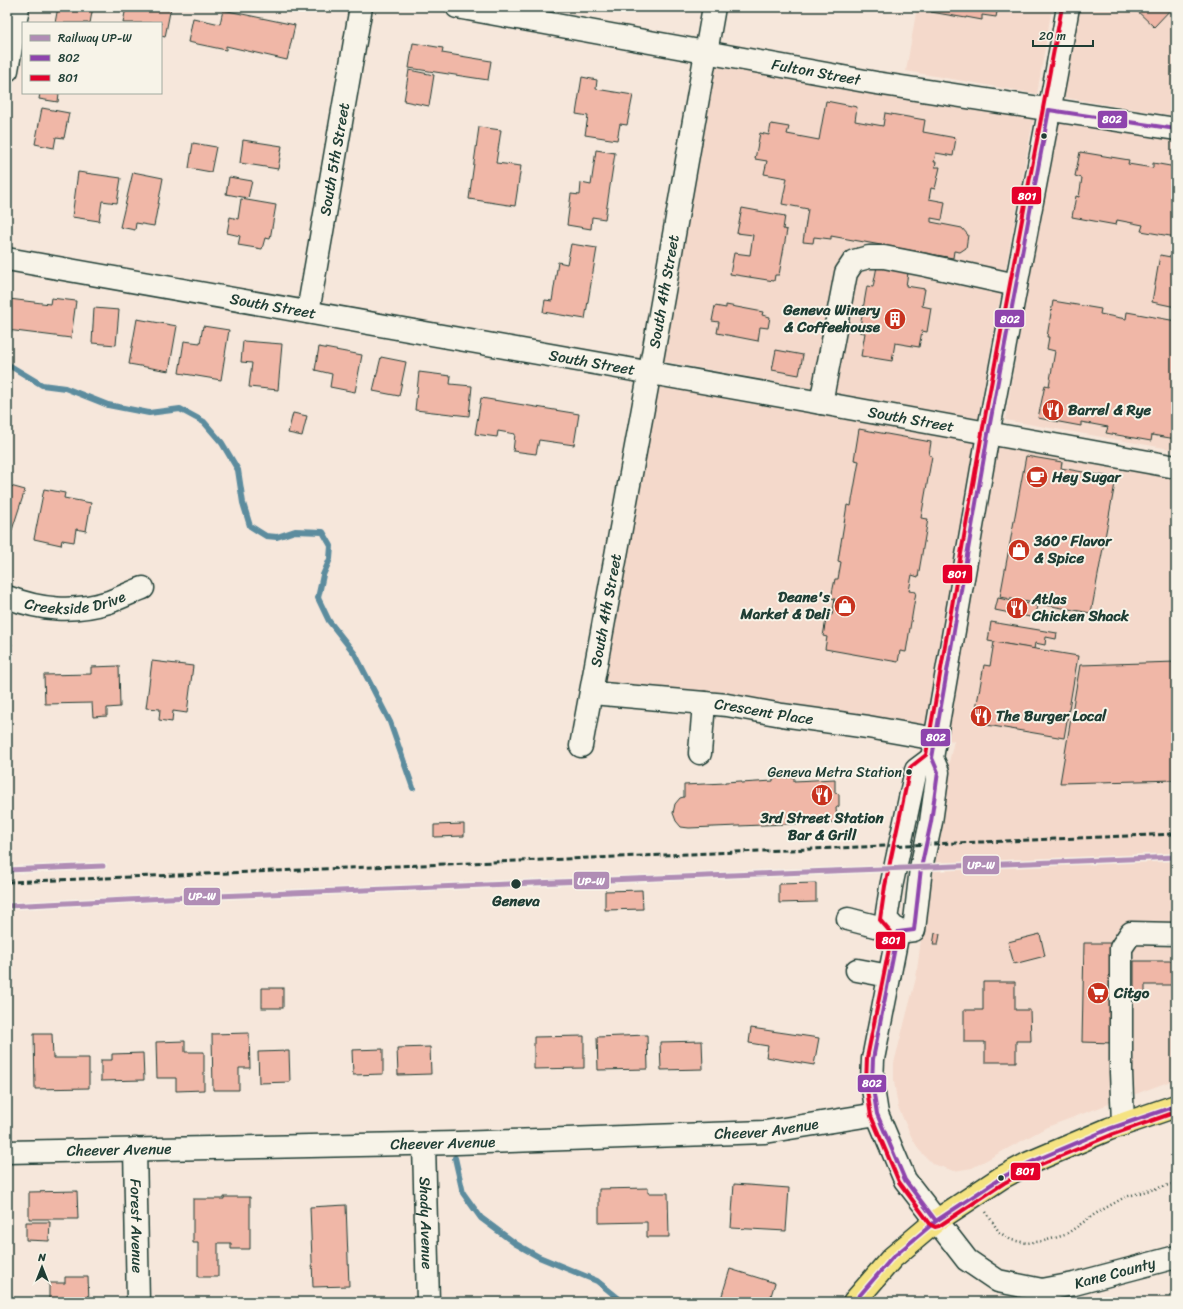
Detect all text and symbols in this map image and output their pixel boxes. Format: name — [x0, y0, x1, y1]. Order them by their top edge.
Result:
legend — [22, 22, 162, 94]
scale bar — [1033, 22, 1093, 48]
text: 20 m — [1039, 25, 1066, 47]
text: Railway UP-W — [58, 27, 132, 49]
text: 802 — [58, 47, 80, 69]
street label: Fulton Street — [770, 51, 864, 93]
text: 801 — [58, 67, 78, 89]
street label: South 5th Street — [312, 100, 357, 218]
line badge: 802 — [1097, 110, 1128, 129]
text: 802 — [1101, 110, 1123, 129]
unlabelled marker — [1039, 131, 1049, 141]
line badge: 801 — [1011, 186, 1042, 205]
text: 801 — [1017, 187, 1036, 206]
street label: South 4th Street — [641, 232, 687, 350]
street label: South Street — [228, 286, 318, 326]
place label: Geneva Winery & Coffeehouse — [782, 297, 881, 340]
building icon: Geneva Winery & Coffeehouse — [882, 306, 908, 332]
line badge: 802 — [994, 309, 1025, 328]
text: 802 — [999, 310, 1021, 329]
street label: South Street — [547, 342, 637, 383]
restaurant icon: Barrel & Rye — [1040, 397, 1066, 423]
place label: Barrel & Rye — [1068, 397, 1151, 423]
street label: South Street — [866, 399, 956, 440]
cafe icon: Hey Sugar — [1024, 464, 1050, 490]
place label: Hey Sugar — [1051, 464, 1123, 490]
place label: 360° Flavor & Spice — [1033, 528, 1113, 571]
shop icon: 360° Flavor & Spice — [1006, 537, 1032, 563]
street label: South 4th Street — [583, 551, 629, 669]
line badge: 801 — [942, 564, 973, 584]
text: 801 — [947, 565, 966, 584]
street label: Creekside Drive — [22, 584, 130, 622]
place label: Deane's Market & Deli — [739, 584, 831, 627]
place label: Atlas Chicken Shack — [1031, 586, 1130, 629]
shop icon: Deane's Market & Deli — [832, 593, 858, 619]
restaurant icon: Atlas Chicken Shack — [1004, 595, 1030, 621]
street label: Crescent Place — [713, 691, 815, 732]
restaurant icon: The Burger Local — [968, 703, 994, 729]
place label: The Burger Local — [996, 703, 1107, 729]
line badge: 802 — [920, 728, 951, 747]
text: 802 — [925, 728, 947, 747]
place label: Geneva Metra Station — [767, 760, 902, 785]
marker: Geneva Metra Station — [904, 767, 914, 777]
restaurant icon: 3rd Street Station Bar & Grill — [809, 782, 835, 808]
place label: 3rd Street Station Bar & Grill — [759, 805, 884, 848]
line badge: UP-W — [962, 855, 1000, 875]
text: UP-W — [967, 856, 995, 875]
line badge: UP-W — [573, 871, 610, 890]
text: UP-W — [577, 872, 605, 891]
marker: Geneva — [509, 877, 523, 891]
line badge: UP-W — [183, 887, 221, 906]
text: UP-W — [188, 887, 216, 906]
place label: Geneva — [491, 888, 540, 914]
line badge: 801 — [875, 931, 906, 950]
text: 801 — [881, 931, 900, 950]
supermarket icon: Citgo — [1085, 980, 1111, 1006]
place label: Citgo — [1113, 980, 1150, 1006]
line badge: 802 — [857, 1074, 887, 1093]
text: 802 — [861, 1074, 883, 1093]
street label: Cheever Avenue — [714, 1111, 821, 1147]
street label: Cheever Avenue — [390, 1129, 496, 1157]
street label: Cheever Avenue — [66, 1136, 172, 1164]
line badge: 801 — [1010, 1162, 1041, 1181]
text: 801 — [1015, 1162, 1034, 1181]
unlabelled marker — [996, 1173, 1006, 1183]
street label: Shady Avenue — [412, 1176, 440, 1270]
street label: Forest Avenue — [123, 1179, 150, 1274]
north arrow — [22, 1247, 62, 1287]
text: N — [37, 1248, 46, 1267]
street label: Kane County — [1071, 1250, 1159, 1296]

